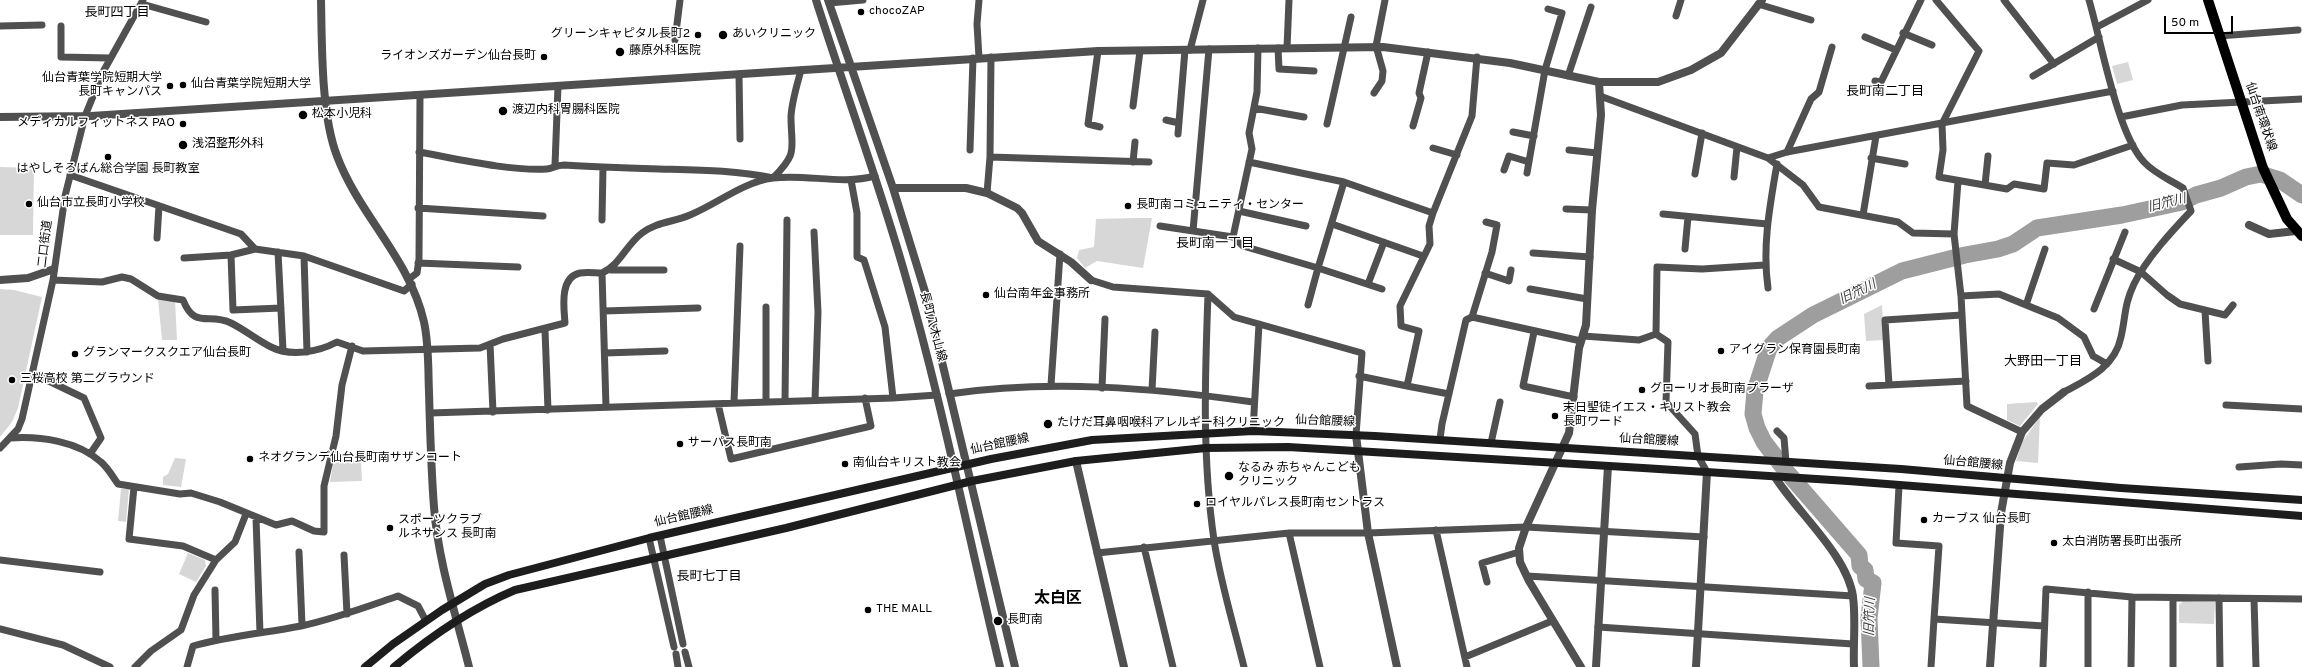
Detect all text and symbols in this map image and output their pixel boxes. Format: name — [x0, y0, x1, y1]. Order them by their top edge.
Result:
district label: 長町四丁目 — [85, 5, 149, 21]
place label: chocoZAP — [869, 5, 925, 19]
marker: chocoZAP — [856, 7, 866, 17]
scale bar — [2166, 8, 2235, 34]
text: 50 m — [2171, 15, 2199, 31]
place label: グリーンキャピタル長町2 — [551, 28, 690, 42]
place label: あいクリニック — [732, 28, 816, 42]
marker: あいクリニック — [717, 29, 729, 41]
marker: グリーンキャピタル長町2 — [693, 30, 703, 40]
place label: 藤原外科医院 — [629, 45, 701, 59]
marker: 藤原外科医院 — [614, 46, 626, 58]
place label: ライオンズガーデン仙台長町 — [380, 50, 536, 64]
marker: ライオンズガーデン仙台長町 — [539, 52, 549, 62]
place label: 仙台青葉学院短期大学 長町キャンパス — [42, 72, 162, 100]
place label: 仙台青葉学院短期大学 — [191, 78, 311, 92]
marker: 仙台青葉学院短期大学 — [178, 80, 188, 90]
marker: 仙台青葉学院短期大学 長町キャンパス — [165, 81, 175, 91]
street label: 仙台南環状線 — [2241, 81, 2279, 153]
district label: 長町南二丁目 — [1846, 84, 1924, 100]
place label: 渡辺内科胃腸科医院 — [512, 104, 620, 118]
marker: 渡辺内科胃腸科医院 — [497, 105, 509, 117]
place label: 松本小児科 — [312, 108, 372, 122]
marker: 松本小児科 — [297, 109, 309, 121]
place label: メディカルフィットネス PAO — [17, 117, 175, 131]
marker: メディカルフィットネス PAO — [178, 119, 188, 129]
place label: 浅沼整形外科 — [192, 138, 264, 152]
marker: 浅沼整形外科 — [177, 139, 189, 151]
marker: はやしそろばん総合学園 長町教室 — [103, 152, 113, 162]
place label: はやしそろばん総合学園 長町教室 — [17, 163, 199, 177]
water label: 旧笊川 — [2146, 192, 2188, 216]
place label: 仙台市立長町小学校 — [37, 197, 145, 211]
marker: 仙台市立長町小学校 — [24, 199, 34, 209]
place label: 長町南コミュニティ・センター — [1136, 199, 1304, 213]
marker: 長町南コミュニティ・センター — [1123, 201, 1133, 211]
street label: 二口街道 — [36, 219, 56, 269]
district label: 長町南一丁目 — [1176, 236, 1254, 252]
water label: 旧笊川 — [1837, 277, 1879, 309]
place label: 仙台南年金事務所 — [994, 288, 1090, 302]
street label: 長町八木山線 — [916, 290, 948, 364]
marker: 仙台南年金事務所 — [981, 290, 991, 300]
place label: アイグラン保育園長町南 — [1729, 344, 1861, 358]
marker: アイグラン保育園長町南 — [1716, 346, 1726, 356]
place label: グランマークスクエア仙台長町 — [83, 347, 251, 361]
marker: グランマークスクエア仙台長町 — [70, 349, 80, 359]
district label: 大野田一丁目 — [2004, 354, 2082, 370]
place label: 三桜高校 第二グラウンド — [20, 373, 155, 387]
marker: 三桜高校 第二グラウンド — [7, 375, 17, 385]
place label: グローリオ長町南プラーザ — [1650, 383, 1794, 397]
marker: グローリオ長町南プラーザ — [1637, 385, 1647, 395]
place label: 末日聖徒イエス・キリスト教会 長町ワード — [1563, 402, 1731, 430]
marker: 末日聖徒イエス・キリスト教会 長町ワード — [1550, 411, 1560, 421]
street label: 仙台館腰線 — [1295, 414, 1355, 430]
place label: たけだ耳鼻咽喉科アレルギー科クリニック — [1057, 417, 1285, 431]
marker: たけだ耳鼻咽喉科アレルギー科クリニック — [1042, 418, 1054, 430]
street label: 仙台館腰線 — [969, 432, 1031, 458]
street label: 仙台館腰線 — [1619, 432, 1679, 450]
place label: サーパス長町南 — [688, 437, 772, 451]
marker: サーパス長町南 — [675, 439, 685, 449]
place label: ネオグランデ仙台長町南サザンコート — [258, 452, 462, 466]
marker: ネオグランデ仙台長町南サザンコート — [245, 454, 255, 464]
street label: 仙台館腰線 — [1942, 454, 2004, 474]
place label: 南仙台キリスト教会 — [853, 457, 961, 471]
marker: 南仙台キリスト教会 — [840, 459, 850, 469]
place label: なるみ 赤ちゃんこども クリニック — [1238, 462, 1361, 490]
marker: なるみ 赤ちゃんこども クリニック — [1223, 470, 1235, 482]
place label: ロイヤルパレス長町南セントラス — [1205, 497, 1385, 511]
marker: ロイヤルパレス長町南セントラス — [1192, 499, 1202, 509]
street label: 仙台館腰線 — [653, 503, 715, 531]
place label: カーブス 仙台長町 — [1932, 513, 2031, 527]
place label: スポーツクラブ ルネサンス 長町南 — [398, 514, 497, 542]
marker: カーブス 仙台長町 — [1919, 515, 1929, 525]
marker: スポーツクラブ ルネサンス 長町南 — [385, 523, 395, 533]
place label: 太白消防署長町出張所 — [2062, 536, 2182, 550]
marker: 太白消防署長町出張所 — [2049, 538, 2059, 548]
district label: 長町七丁目 — [677, 569, 741, 585]
district label: 太白区 — [1034, 590, 1082, 610]
water label: 旧笊川 — [1863, 597, 1879, 637]
place label: THE MALL — [876, 603, 932, 617]
marker: THE MALL — [863, 605, 873, 615]
place label: 長町南 — [1007, 614, 1043, 628]
marker: 長町南 — [992, 615, 1004, 627]

